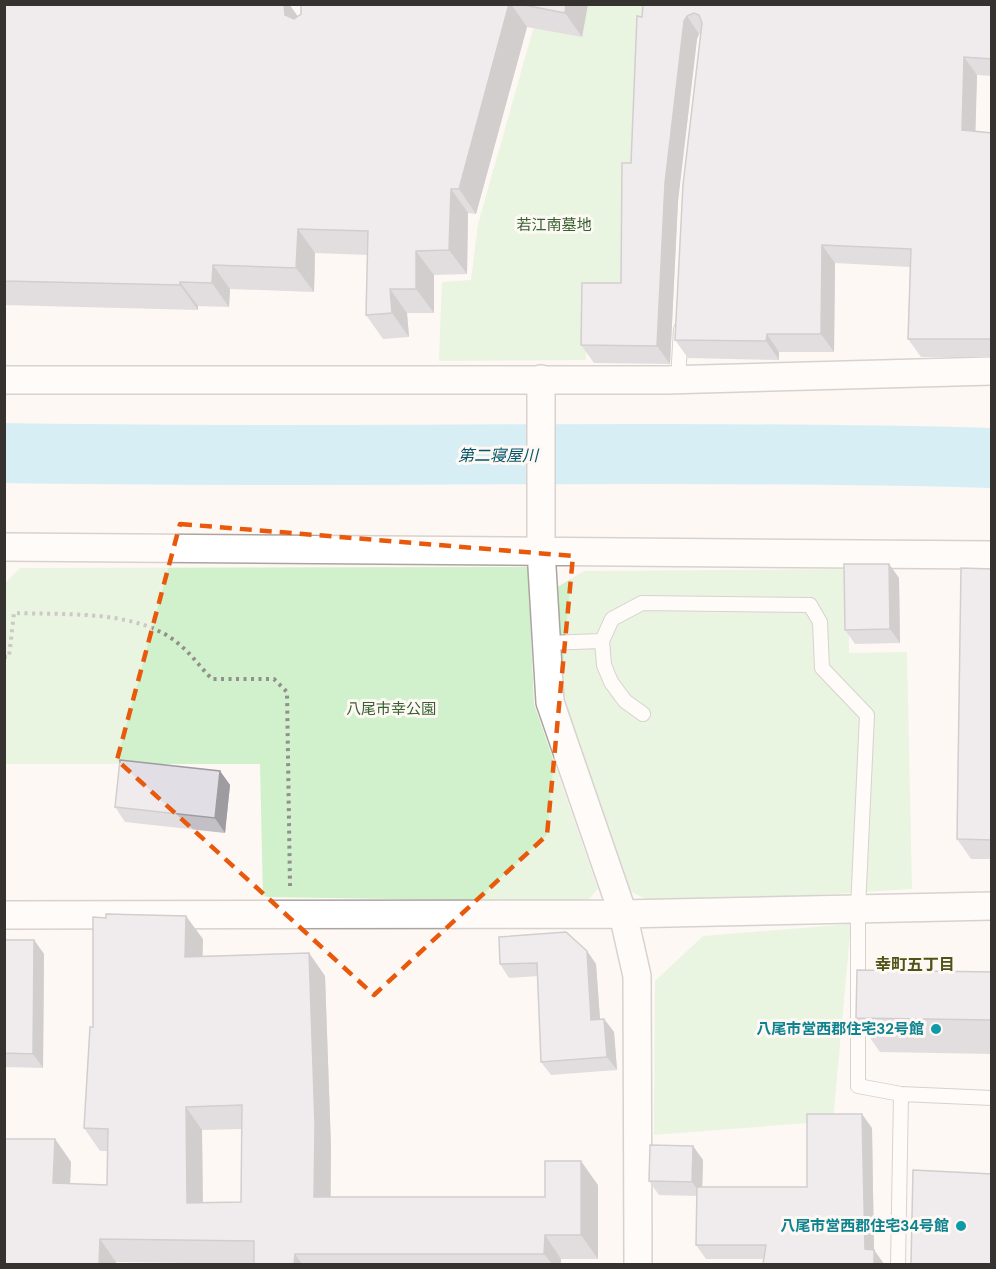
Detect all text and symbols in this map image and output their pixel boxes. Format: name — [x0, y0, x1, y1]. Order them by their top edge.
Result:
park label: 若江南墓地 — [516, 215, 592, 235]
water label: 第二寝屋川 — [458, 445, 540, 466]
park label: 八尾市幸公園 — [346, 699, 436, 719]
district label: 幸町五丁目 — [875, 954, 955, 975]
place label: 八尾市営西郡住宅32号館 — [756, 1019, 924, 1039]
marker: 八尾市営西郡住宅32号館 — [929, 1022, 943, 1036]
place label: 八尾市営西郡住宅34号館 — [780, 1216, 949, 1236]
marker: 八尾市営西郡住宅34号館 — [954, 1219, 968, 1233]

